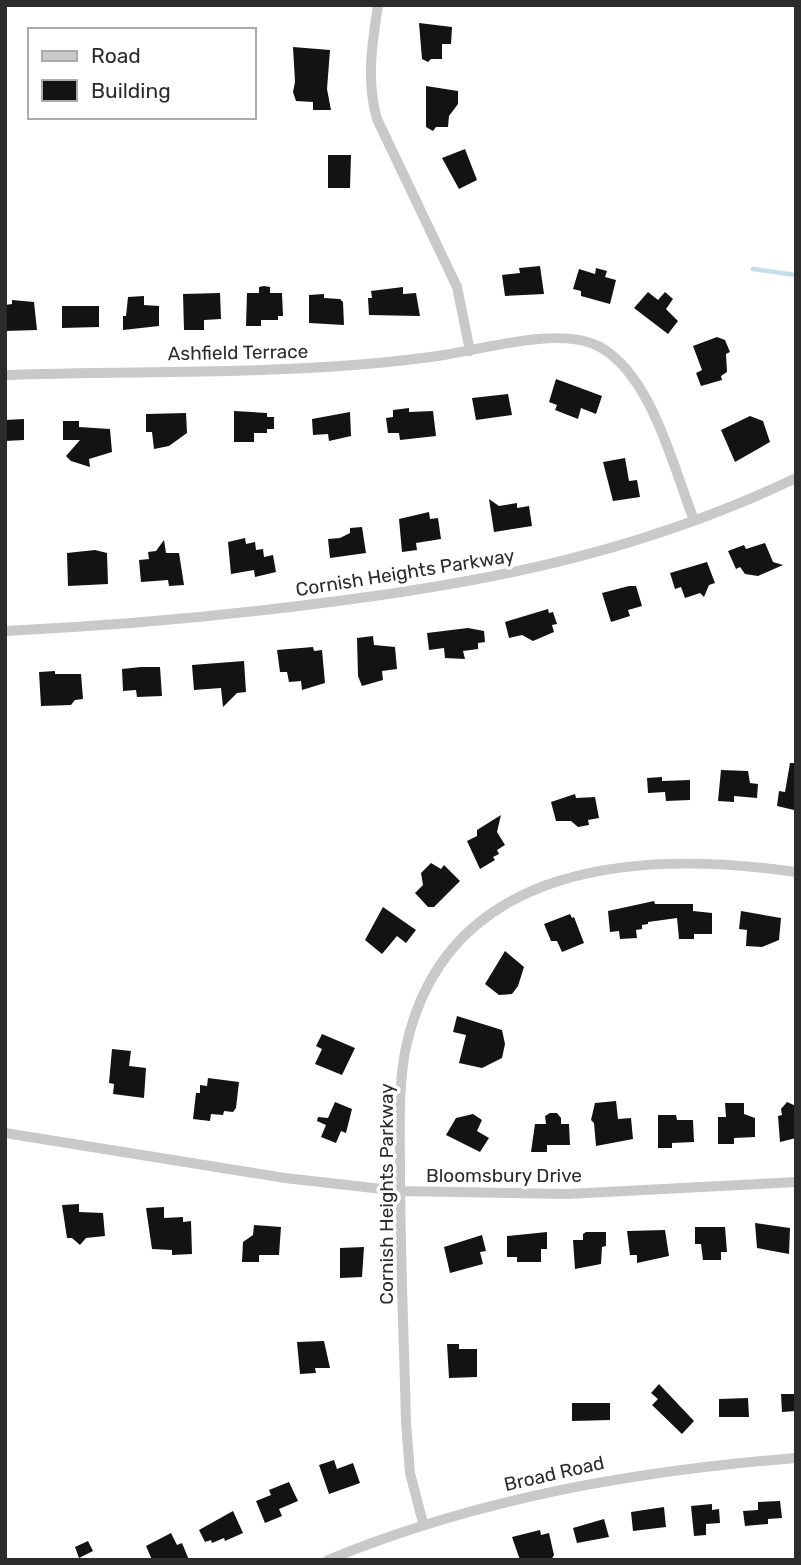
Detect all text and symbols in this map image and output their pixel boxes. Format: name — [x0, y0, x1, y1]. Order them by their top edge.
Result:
legend — [28, 28, 256, 119]
text: Road — [91, 43, 141, 68]
text: Building — [91, 78, 171, 103]
street label: Ashfield Terrace — [167, 340, 309, 365]
street label: Cornish Heights Parkway — [294, 544, 516, 601]
street label: Cornish Heights Parkway — [375, 1083, 398, 1305]
street label: Bloomsbury Drive — [426, 1164, 582, 1187]
street label: Broad Road — [502, 1451, 606, 1496]

